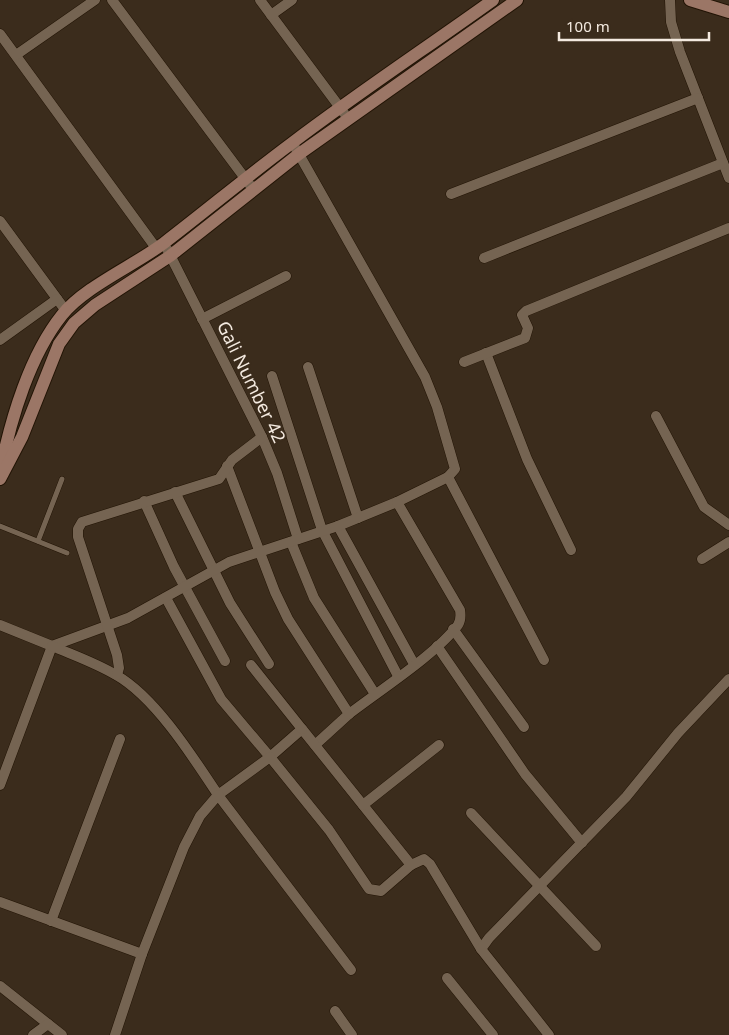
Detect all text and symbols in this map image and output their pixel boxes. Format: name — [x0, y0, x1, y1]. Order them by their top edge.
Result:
scale bar — [559, 10, 709, 42]
text: 100 m — [566, 16, 610, 36]
street label: Gali Number 42 — [212, 317, 292, 446]

